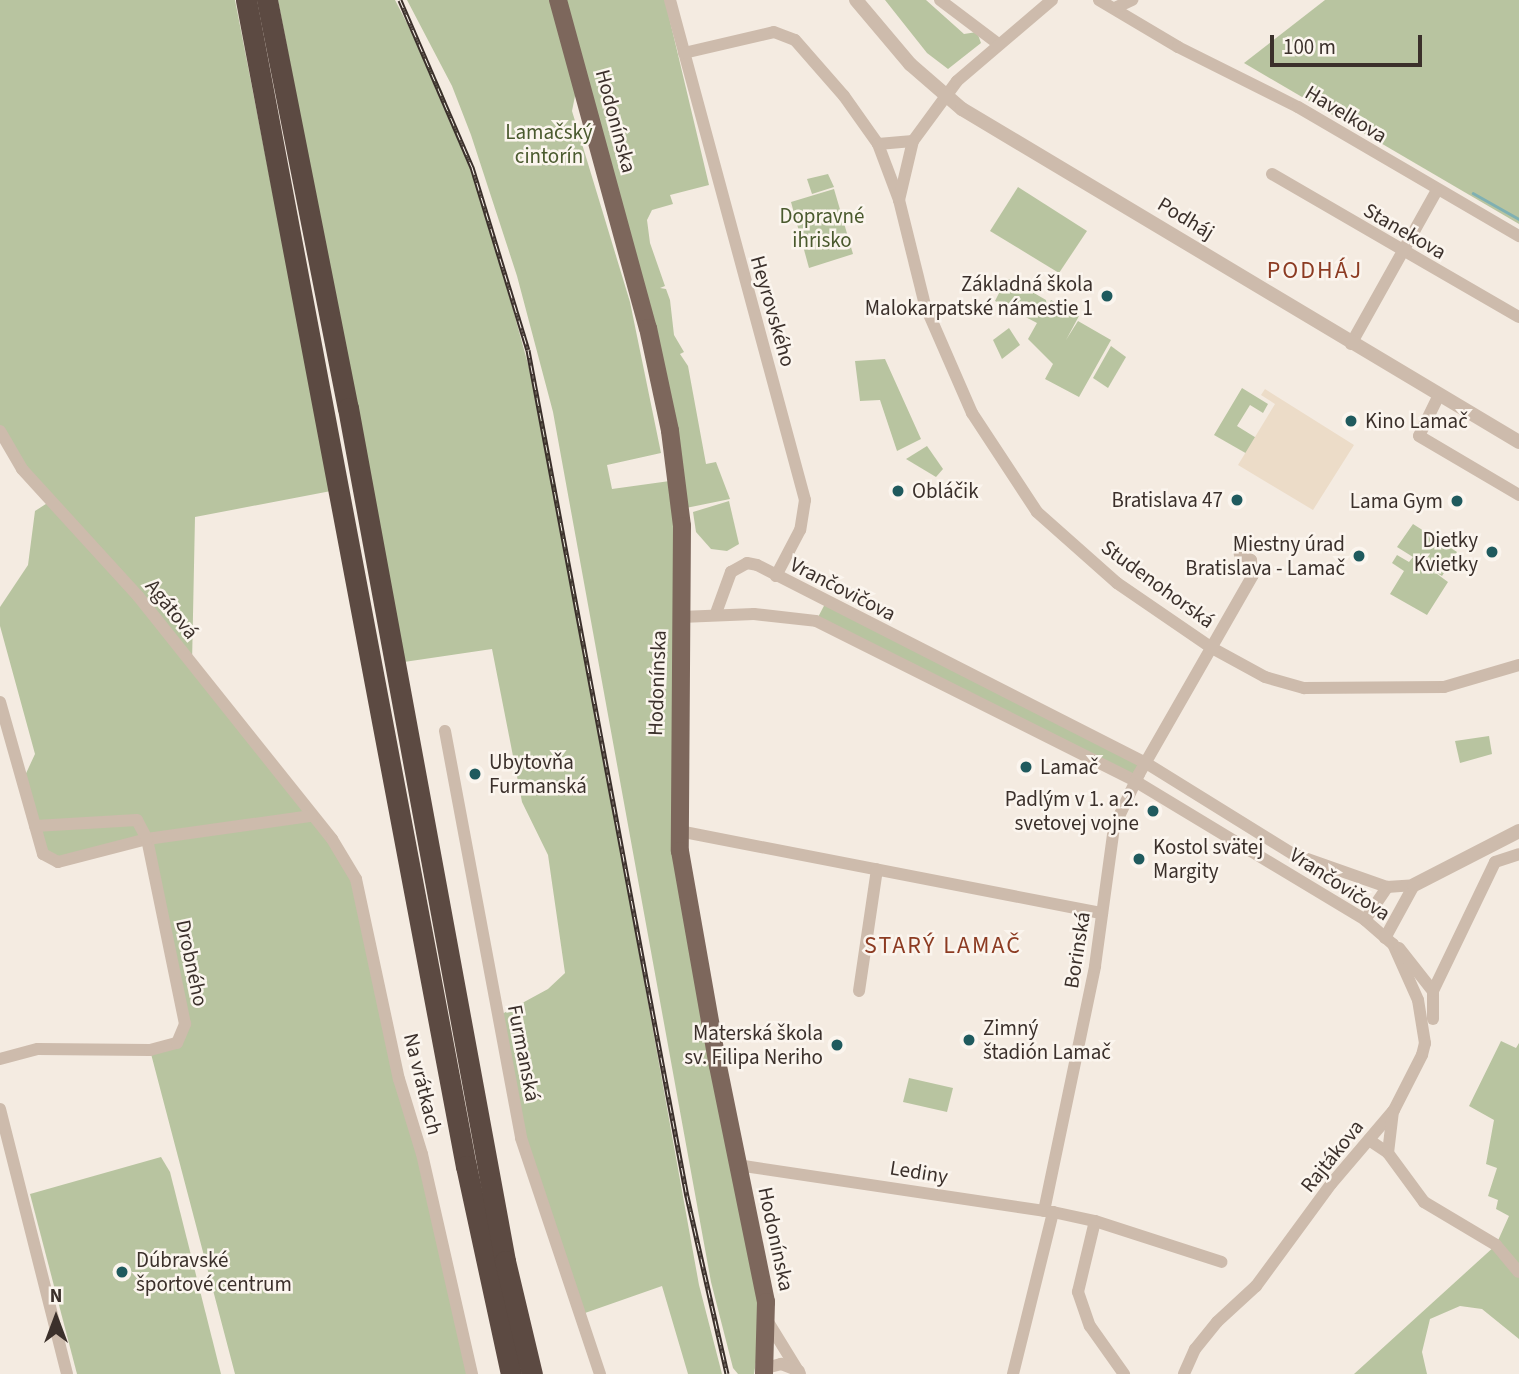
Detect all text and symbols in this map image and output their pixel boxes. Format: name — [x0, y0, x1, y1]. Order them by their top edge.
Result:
scale bar — [1274, 21, 1426, 65]
text: 100 m — [1283, 32, 1336, 62]
street label: Hodonínska — [590, 67, 642, 175]
street label: Havelkova — [1300, 80, 1392, 148]
park label: Lamačský cintorín — [505, 119, 593, 169]
street label: Podháj — [1153, 191, 1219, 245]
street label: Stanekova — [1359, 197, 1451, 265]
park label: Dopravné ihrisko — [779, 203, 865, 253]
street label: Heyrovského — [745, 253, 801, 369]
district label: PODHÁJ — [1268, 257, 1362, 285]
place label: Základná škola Malokarpatské námestie 1 — [865, 271, 1093, 321]
marker: Základná škola Malokarpatské námestie 1 — [1099, 288, 1115, 304]
place label: Kino Lamač — [1365, 408, 1468, 434]
marker: Kino Lamač — [1343, 413, 1359, 429]
place label: Obláčik — [912, 478, 979, 504]
marker: Obláčik — [890, 483, 906, 499]
place label: Bratislava 47 — [1112, 487, 1223, 513]
place label: Lama Gym — [1350, 488, 1443, 514]
marker: Bratislava 47 — [1229, 492, 1245, 508]
marker: Lama Gym — [1449, 493, 1465, 509]
place label: Dietky Kvietky — [1414, 527, 1478, 577]
place label: Miestny úrad Bratislava - Lamač — [1185, 531, 1345, 581]
street label: Studenohorská — [1096, 534, 1220, 634]
marker: Dietky Kvietky — [1484, 544, 1500, 560]
marker: Miestny úrad Bratislava - Lamač — [1351, 548, 1367, 564]
street label: Vrančovičova — [786, 552, 900, 626]
street label: Agátová — [140, 574, 204, 644]
street label: Hodonínska — [643, 630, 671, 736]
place label: Ubytovňa Furmanská — [489, 749, 587, 799]
place label: Lamač — [1040, 754, 1098, 780]
marker: Lamač — [1018, 759, 1034, 775]
marker: Ubytovňa Furmanská — [467, 766, 483, 782]
place label: Padlým v 1. a 2. svetovej vojne — [1005, 786, 1139, 836]
marker: Padlým v 1. a 2. svetovej vojne — [1145, 803, 1161, 819]
place label: Kostol svätej Margity — [1153, 834, 1263, 884]
street label: Vrančovičova — [1285, 842, 1395, 926]
marker: Kostol svätej Margity — [1131, 851, 1147, 867]
street label: Borinská — [1059, 910, 1095, 990]
street label: Drobného — [171, 917, 213, 1009]
district label: STARÝ LAMAČ — [865, 932, 1021, 960]
street label: Furmanská — [502, 1003, 546, 1103]
place label: Zimný štadión Lamač — [983, 1015, 1111, 1065]
place label: Materská škola sv. Filipa Neriho — [684, 1020, 823, 1070]
street label: Na vrátkach — [398, 1030, 448, 1138]
marker: Zimný štadión Lamač — [961, 1032, 977, 1048]
marker: Materská škola sv. Filipa Neriho — [829, 1037, 845, 1053]
street label: Rajtákova — [1295, 1115, 1369, 1197]
street label: Lediny — [888, 1155, 950, 1189]
street label: Hodonínska — [753, 1185, 799, 1293]
place label: Dúbravské športové centrum — [136, 1247, 292, 1297]
marker: Dúbravské športové centrum — [114, 1264, 130, 1280]
north arrow — [21, 1283, 91, 1353]
text: N — [50, 1283, 62, 1310]

